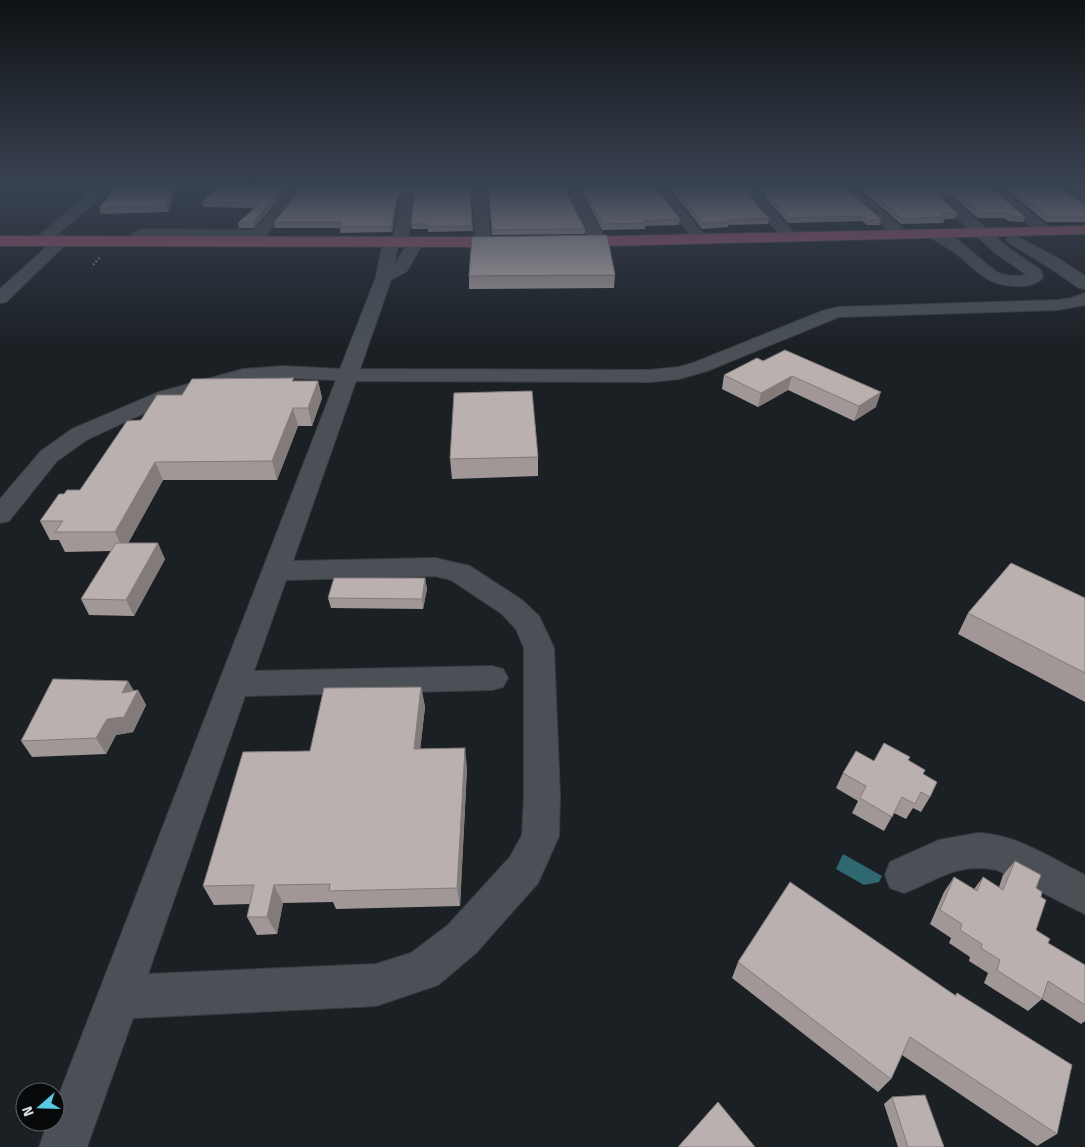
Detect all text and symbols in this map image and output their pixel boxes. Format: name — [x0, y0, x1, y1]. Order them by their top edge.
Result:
north arrow — [15, 1082, 65, 1132]
text: N — [19, 1104, 38, 1119]

